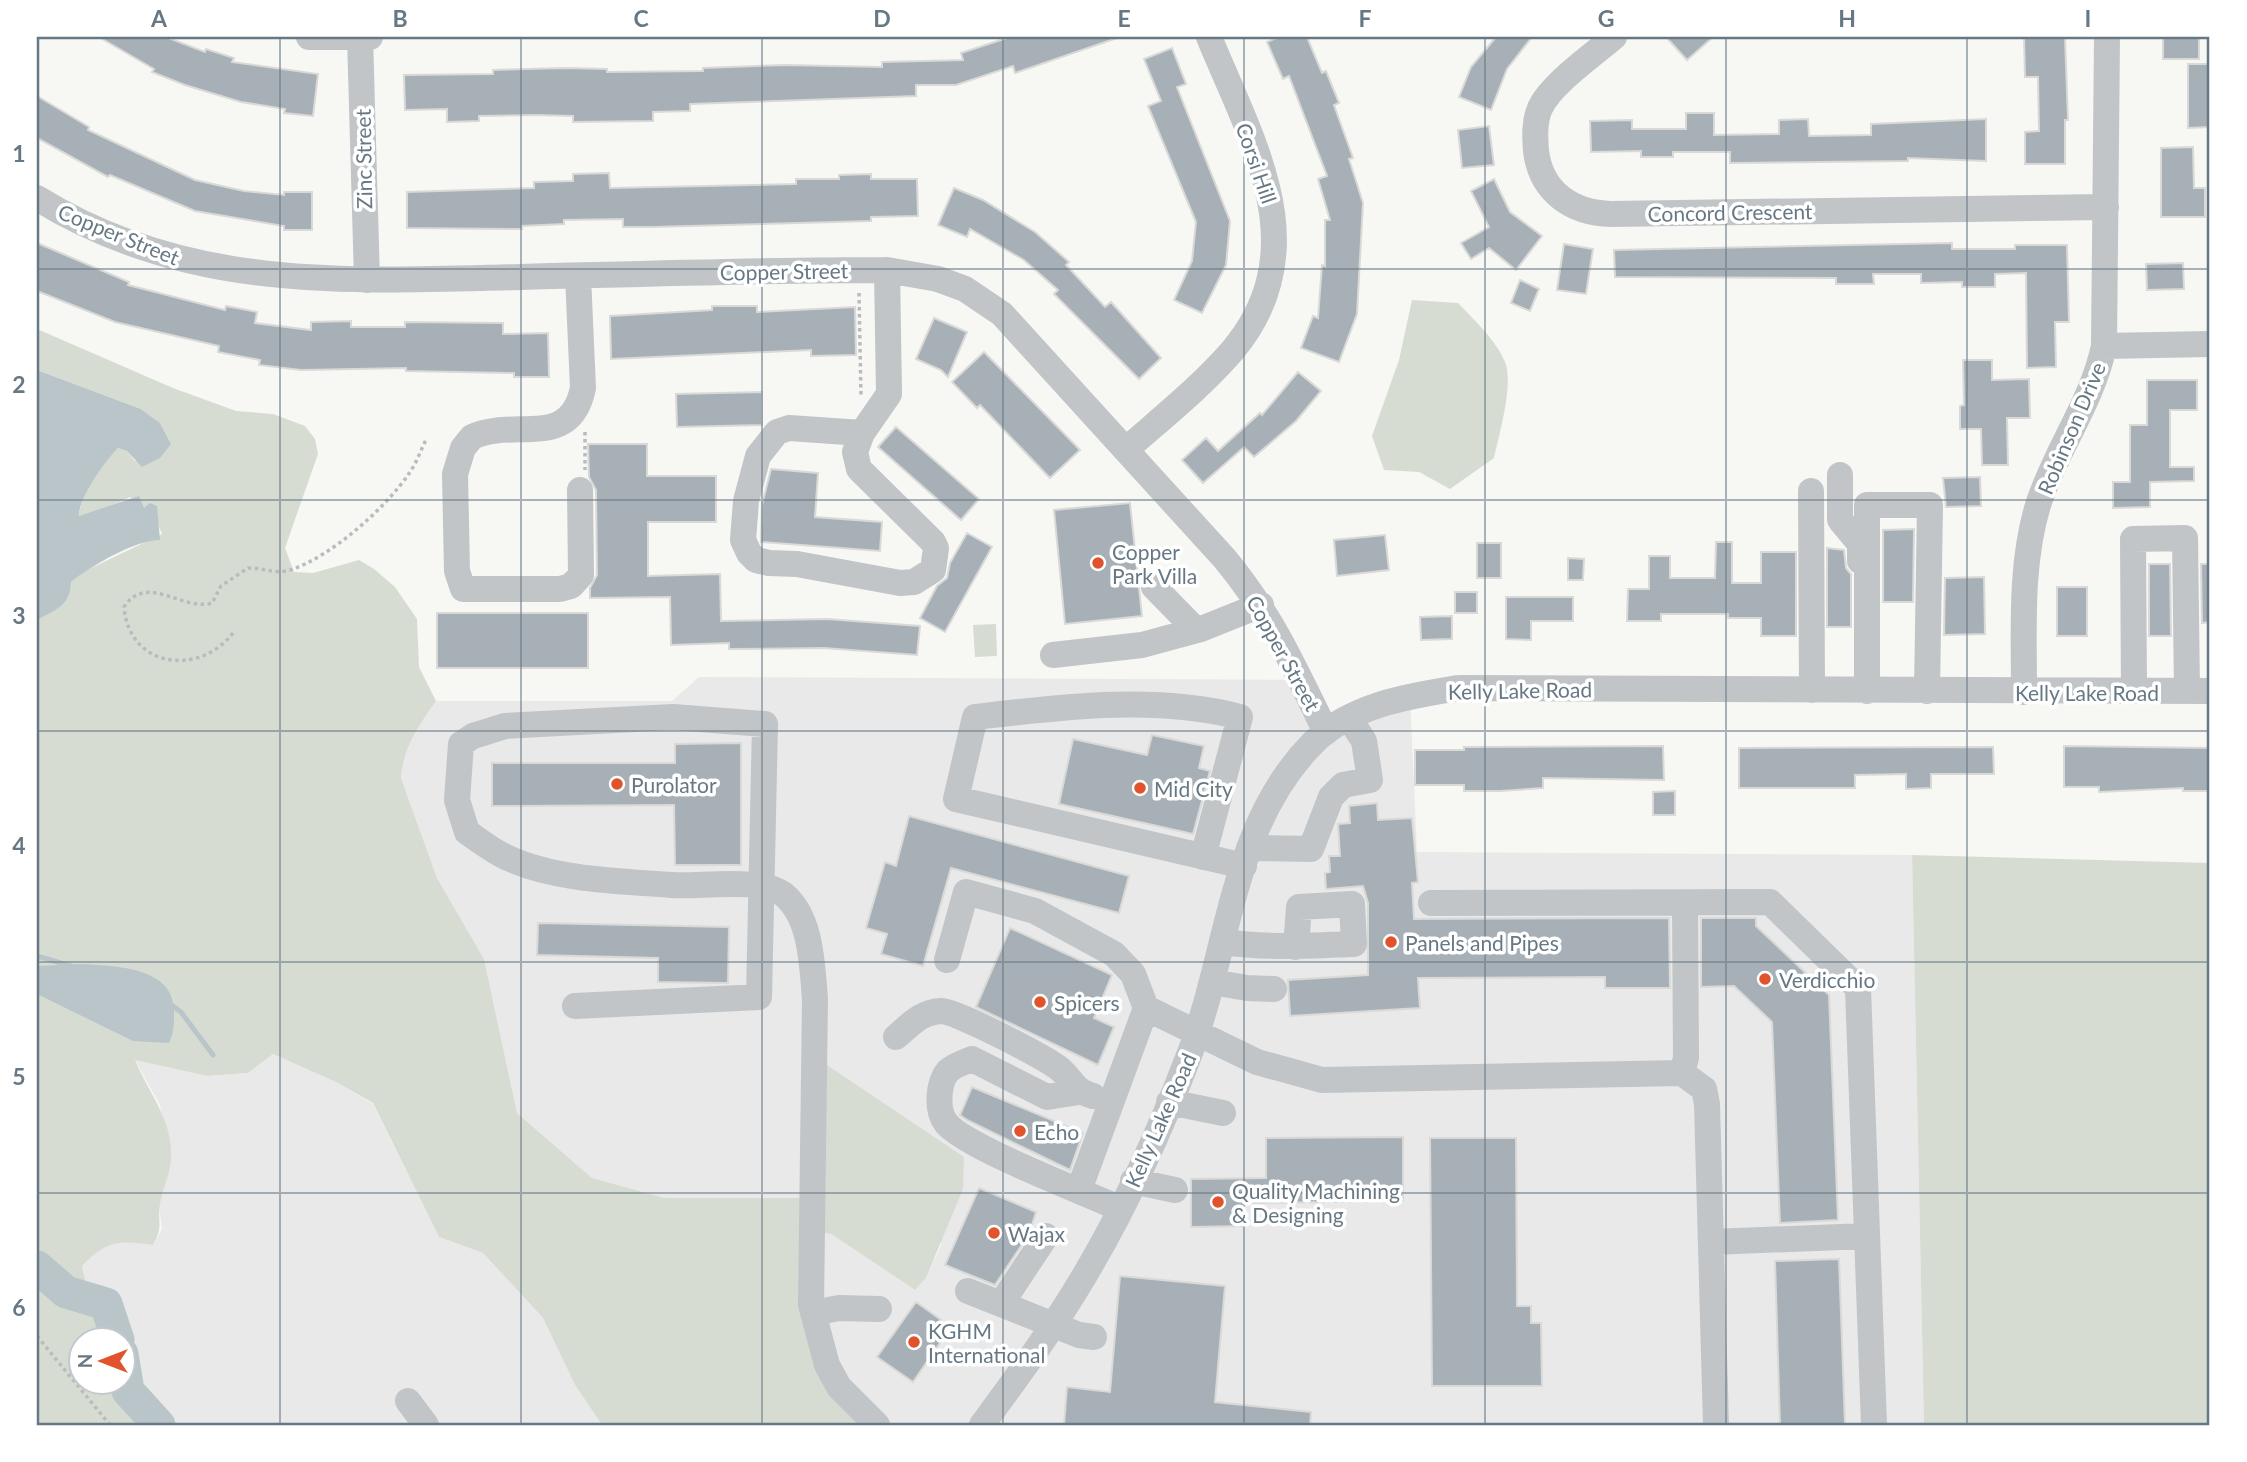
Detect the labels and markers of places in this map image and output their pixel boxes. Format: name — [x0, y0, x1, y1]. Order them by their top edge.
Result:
place label: Copper Park Villa — [1112, 539, 1197, 588]
marker: Copper Park Villa — [1090, 555, 1106, 571]
place label: Purolator — [631, 772, 717, 797]
marker: Purolator — [609, 776, 625, 792]
place label: Mid City — [1154, 776, 1233, 801]
marker: Mid City — [1132, 780, 1148, 796]
place label: Panels and Pipes — [1405, 930, 1559, 955]
marker: Panels and Pipes — [1383, 934, 1399, 950]
place label: Verdicchio — [1779, 967, 1875, 992]
marker: Verdicchio — [1757, 971, 1773, 987]
place label: Spicers — [1054, 990, 1120, 1015]
marker: Spicers — [1032, 994, 1048, 1010]
place label: Echo — [1034, 1119, 1079, 1144]
marker: Echo — [1012, 1123, 1028, 1139]
place label: Quality Machining & Designing — [1232, 1178, 1400, 1227]
marker: Quality Machining & Designing — [1210, 1194, 1226, 1210]
place label: Wajax — [1008, 1221, 1065, 1246]
marker: Wajax — [986, 1225, 1002, 1241]
place label: KGHM International — [928, 1318, 1045, 1367]
marker: KGHM International — [906, 1334, 922, 1350]

